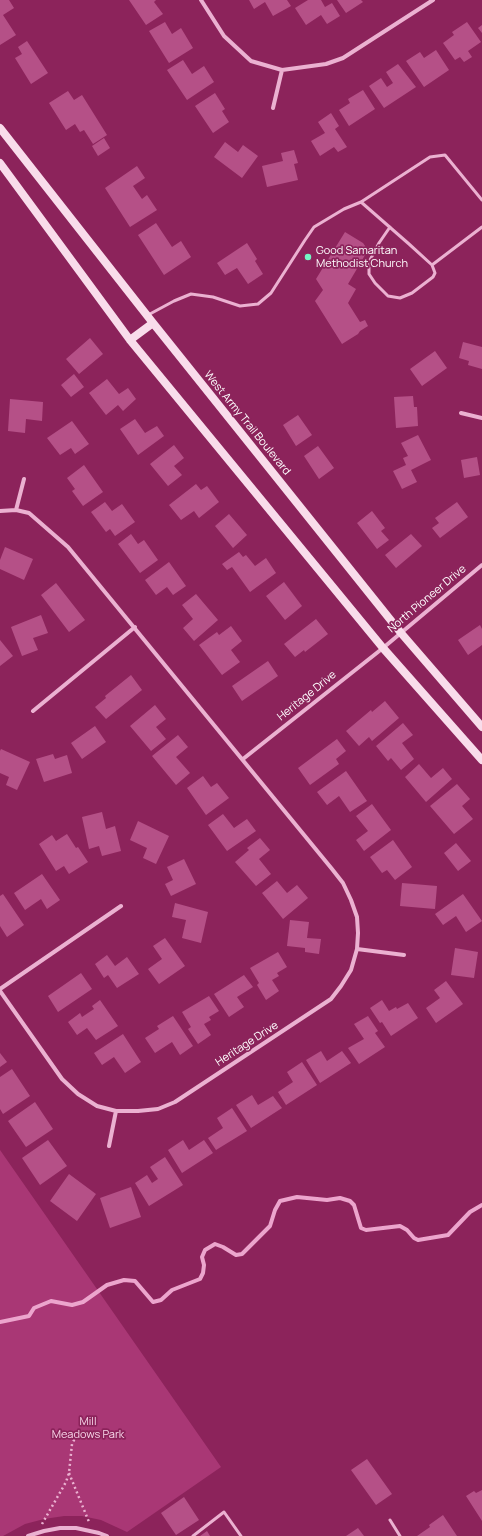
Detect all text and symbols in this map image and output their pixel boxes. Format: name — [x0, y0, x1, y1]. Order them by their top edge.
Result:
place label: Good Samaritan Methodist Church — [316, 244, 408, 270]
marker: Good Samaritan Methodist Church — [303, 252, 313, 262]
street label: West Army Trail Boulevard — [201, 368, 293, 478]
street label: North Pioneer Drive — [385, 562, 469, 636]
street label: Heritage Drive — [275, 668, 339, 724]
street label: Heritage Drive — [213, 1019, 281, 1069]
park label: Mill Meadows Park — [52, 1415, 124, 1441]

